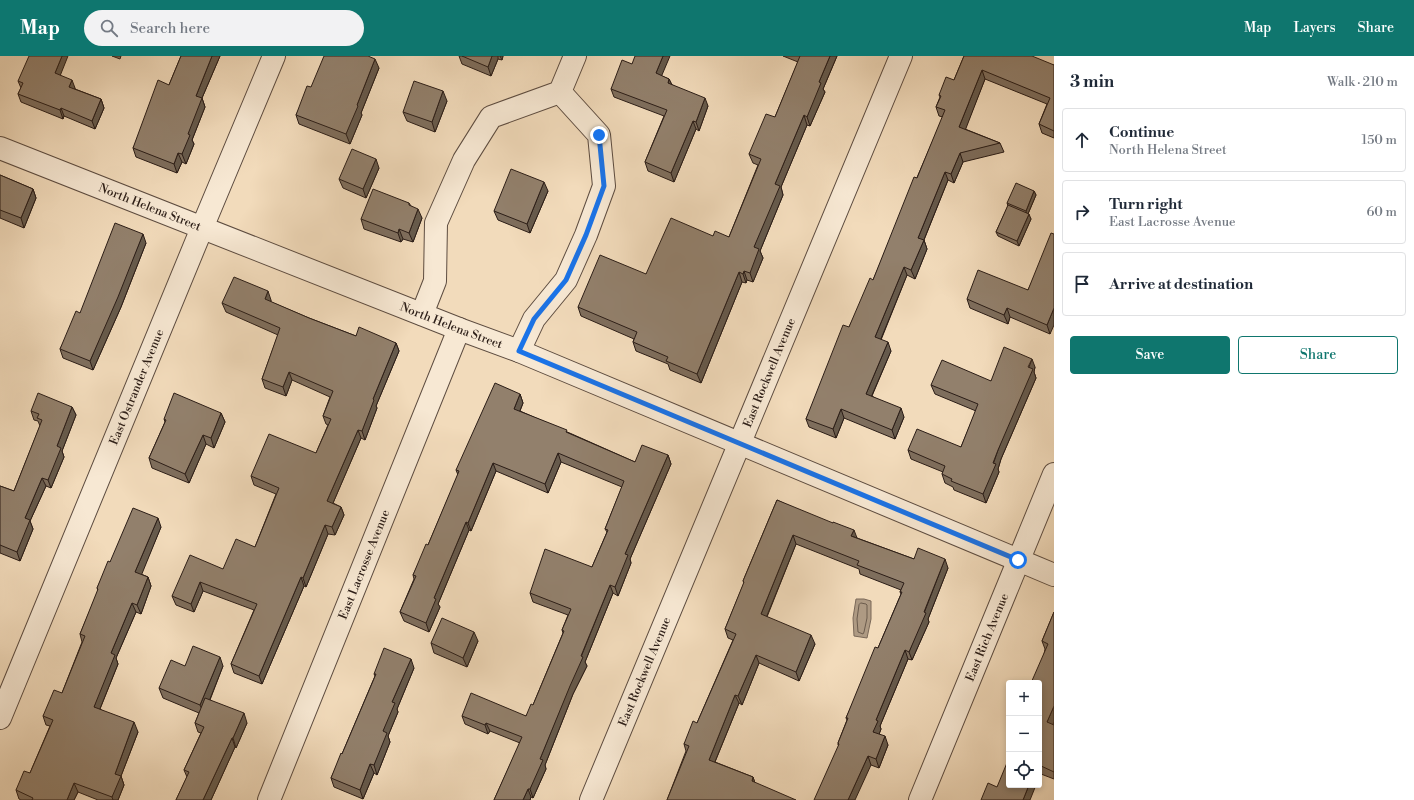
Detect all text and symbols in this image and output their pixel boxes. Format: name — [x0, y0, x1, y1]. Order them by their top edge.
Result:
search box — [84, 10, 364, 46]
text: Map — [20, 16, 60, 40]
icon: search — [98, 17, 120, 39]
text: Search here — [130, 19, 210, 38]
text: Map — [1244, 19, 1271, 37]
text: Layers — [1293, 19, 1336, 37]
text: Share — [1358, 19, 1394, 37]
text: 3 min — [1070, 71, 1114, 93]
text: Walk · 210 m — [1327, 74, 1398, 90]
text: Continue — [1109, 123, 1174, 142]
route end — [590, 126, 608, 144]
icon: ahead — [1071, 129, 1093, 151]
text: 150 m — [1362, 132, 1397, 148]
text: North Helena Street — [1109, 142, 1227, 158]
street label: North Helena Street — [96, 181, 204, 235]
text: Turn right — [1109, 195, 1183, 214]
icon: right — [1071, 201, 1093, 223]
text: 60 m — [1366, 204, 1397, 220]
text: East Lacrosse Avenue — [1109, 214, 1236, 230]
icon: arrive — [1071, 273, 1093, 295]
text: Arrive at destination — [1109, 275, 1253, 294]
street label: North Helena Street — [398, 299, 505, 353]
street label: East Rockwell Avenue — [740, 316, 799, 430]
street label: East Ostrander Avenue — [106, 327, 167, 447]
button: Save — [1070, 336, 1230, 374]
button: Share — [1238, 336, 1398, 374]
street label: East Lacrosse Avenue — [336, 508, 393, 622]
route start — [1009, 551, 1027, 569]
street label: East Rich Avenue — [963, 591, 1012, 684]
street label: East Rockwell Avenue — [615, 615, 674, 729]
map controls — [1006, 680, 1042, 788]
button: + — [1006, 680, 1042, 716]
button: − — [1006, 716, 1042, 752]
button: locate — [1006, 752, 1042, 788]

